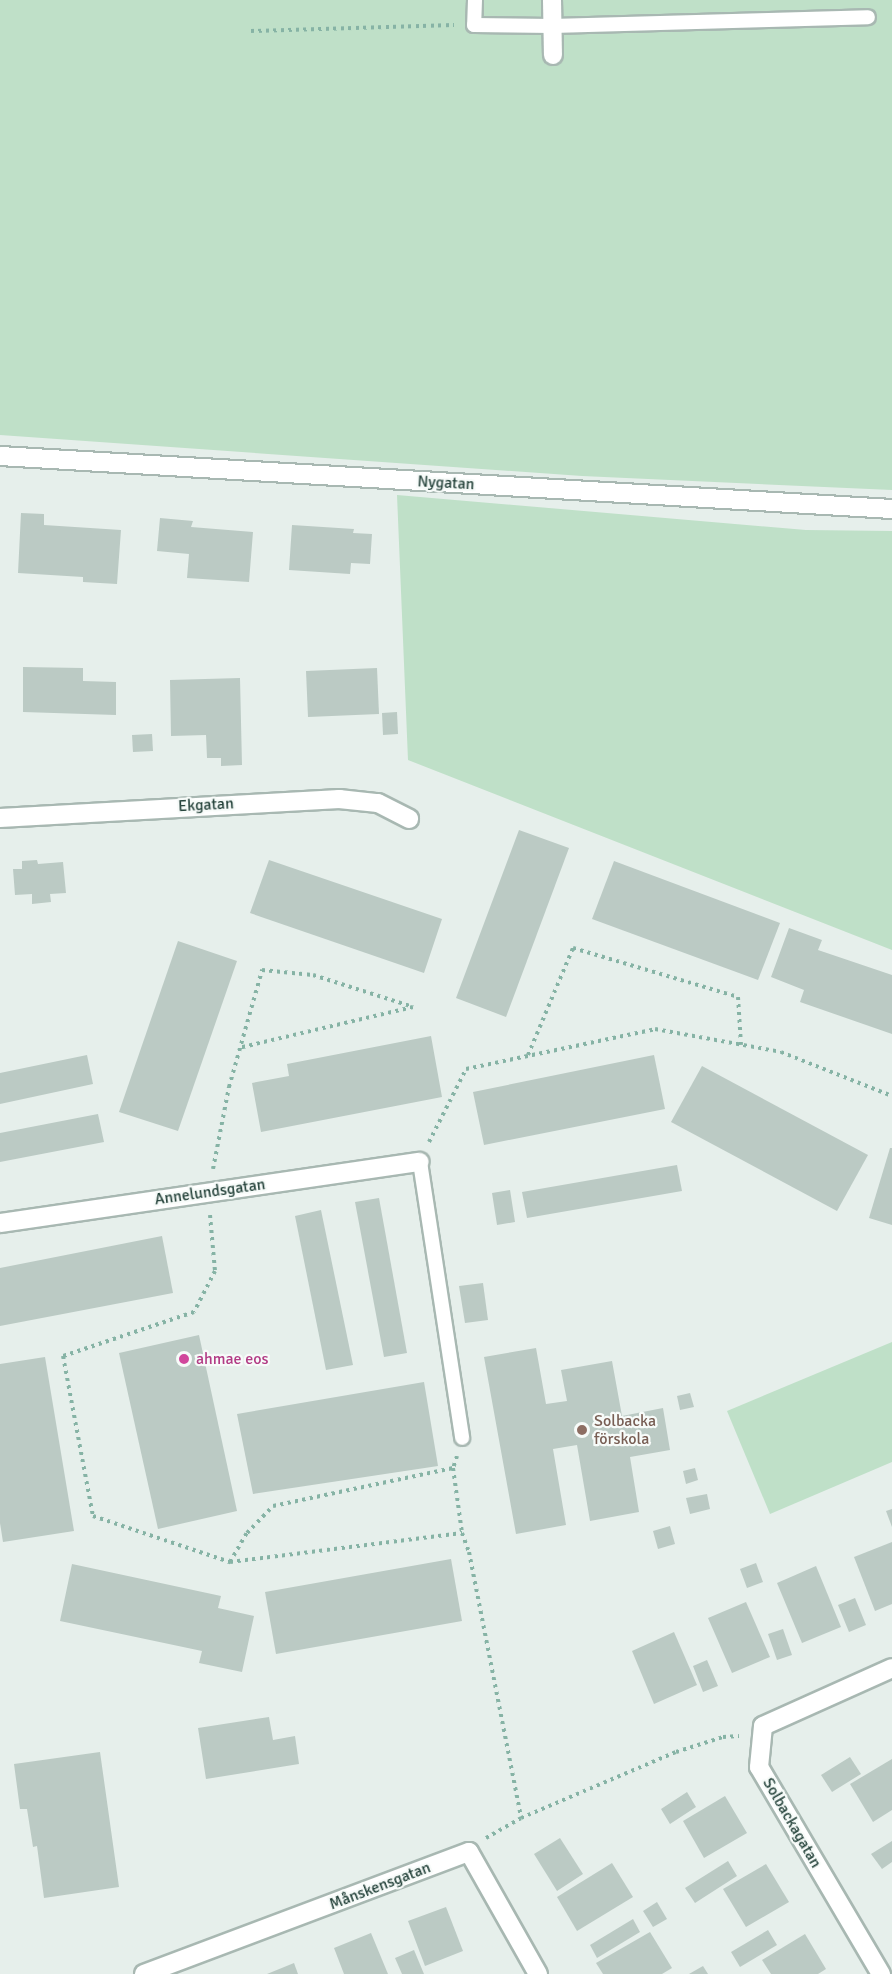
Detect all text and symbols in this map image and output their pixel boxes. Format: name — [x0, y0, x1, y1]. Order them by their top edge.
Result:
street label: Nygatan — [417, 472, 475, 494]
street label: Ekgatan — [178, 794, 234, 816]
street label: Annelundsgatan — [153, 1175, 267, 1209]
place label: ahmae eos — [196, 1349, 268, 1369]
marker: ahmae eos — [177, 1352, 191, 1366]
place label: Solbacka förskola — [594, 1411, 656, 1449]
marker: Solbacka förskola — [575, 1423, 589, 1437]
street label: Solbackagatan — [758, 1775, 826, 1871]
street label: Månskensgatan — [327, 1858, 433, 1914]

